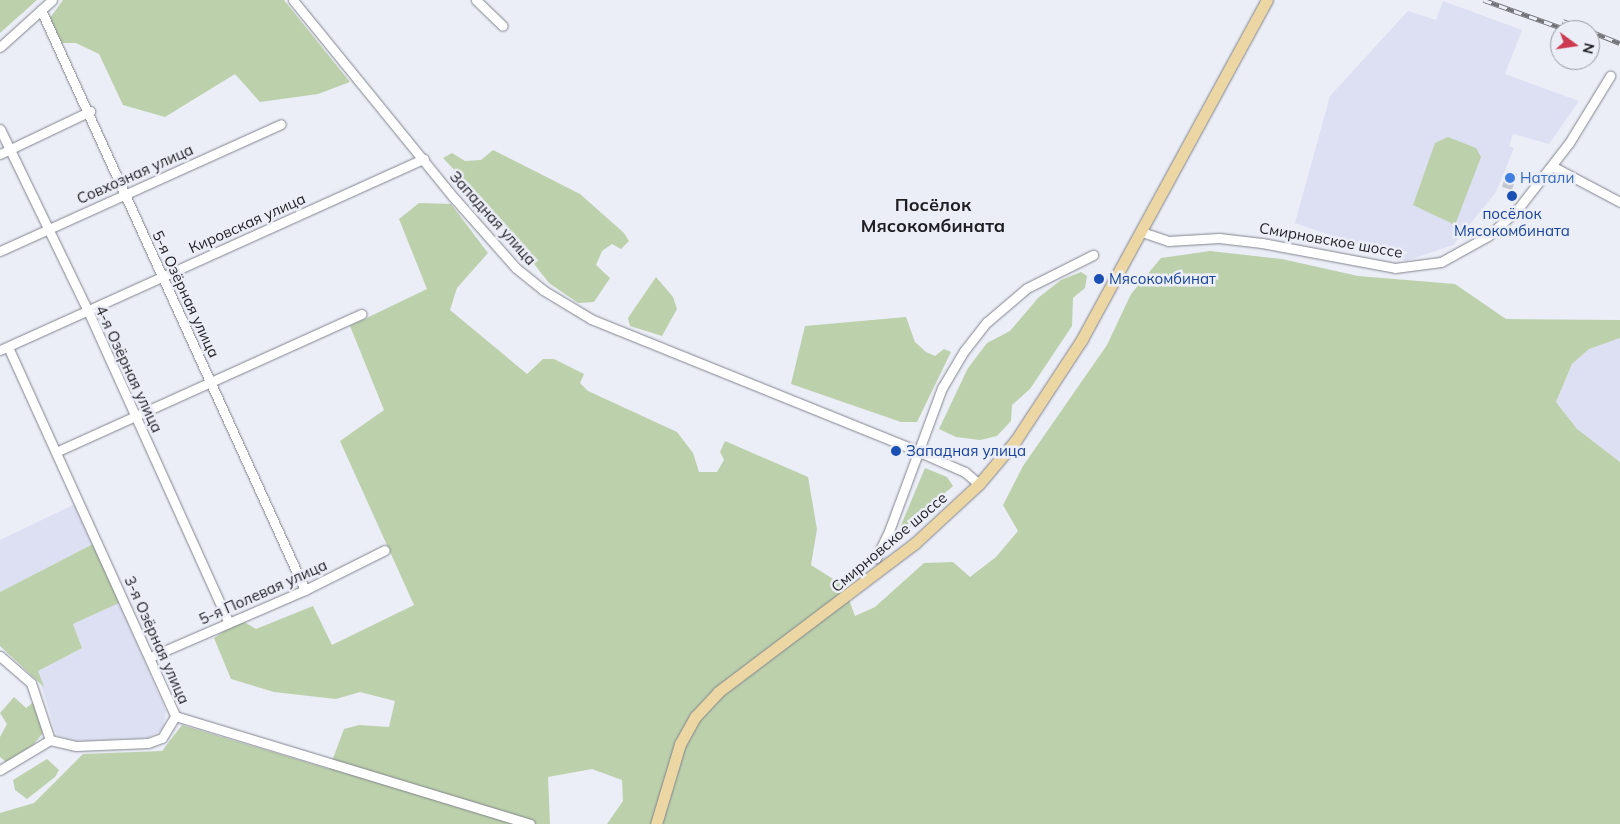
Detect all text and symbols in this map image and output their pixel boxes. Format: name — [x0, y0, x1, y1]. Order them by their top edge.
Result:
north arrow — [1550, 20, 1600, 70]
text: N — [1579, 41, 1599, 56]
street label: Совхозная улица — [74, 140, 196, 208]
street label: Западная улица — [446, 167, 540, 269]
place label: Натали — [1520, 169, 1574, 187]
marker: Натали — [1504, 172, 1516, 184]
street label: Кировская улица — [186, 189, 308, 257]
marker: посёлок Мясокомбината — [1506, 190, 1518, 202]
district label: Посёлок Мясокомбината — [861, 195, 1005, 238]
place label: посёлок Мясокомбината — [1454, 204, 1570, 239]
street label: Смирновское шоссе — [1258, 219, 1404, 261]
street label: 5-я Озёрная улица — [149, 228, 223, 360]
place label: Мясокомбинат — [1109, 270, 1216, 288]
marker: Мясокомбинат — [1093, 273, 1105, 285]
street label: 4-я Озёрная улица — [92, 303, 166, 435]
place label: Западная улица — [906, 442, 1026, 460]
marker: Западная улица — [890, 445, 902, 457]
street label: Смирновское шоссе — [827, 488, 951, 596]
street label: 5-я Полевая улица — [196, 556, 330, 628]
street label: 3-я Озёрная улица — [121, 573, 193, 707]

